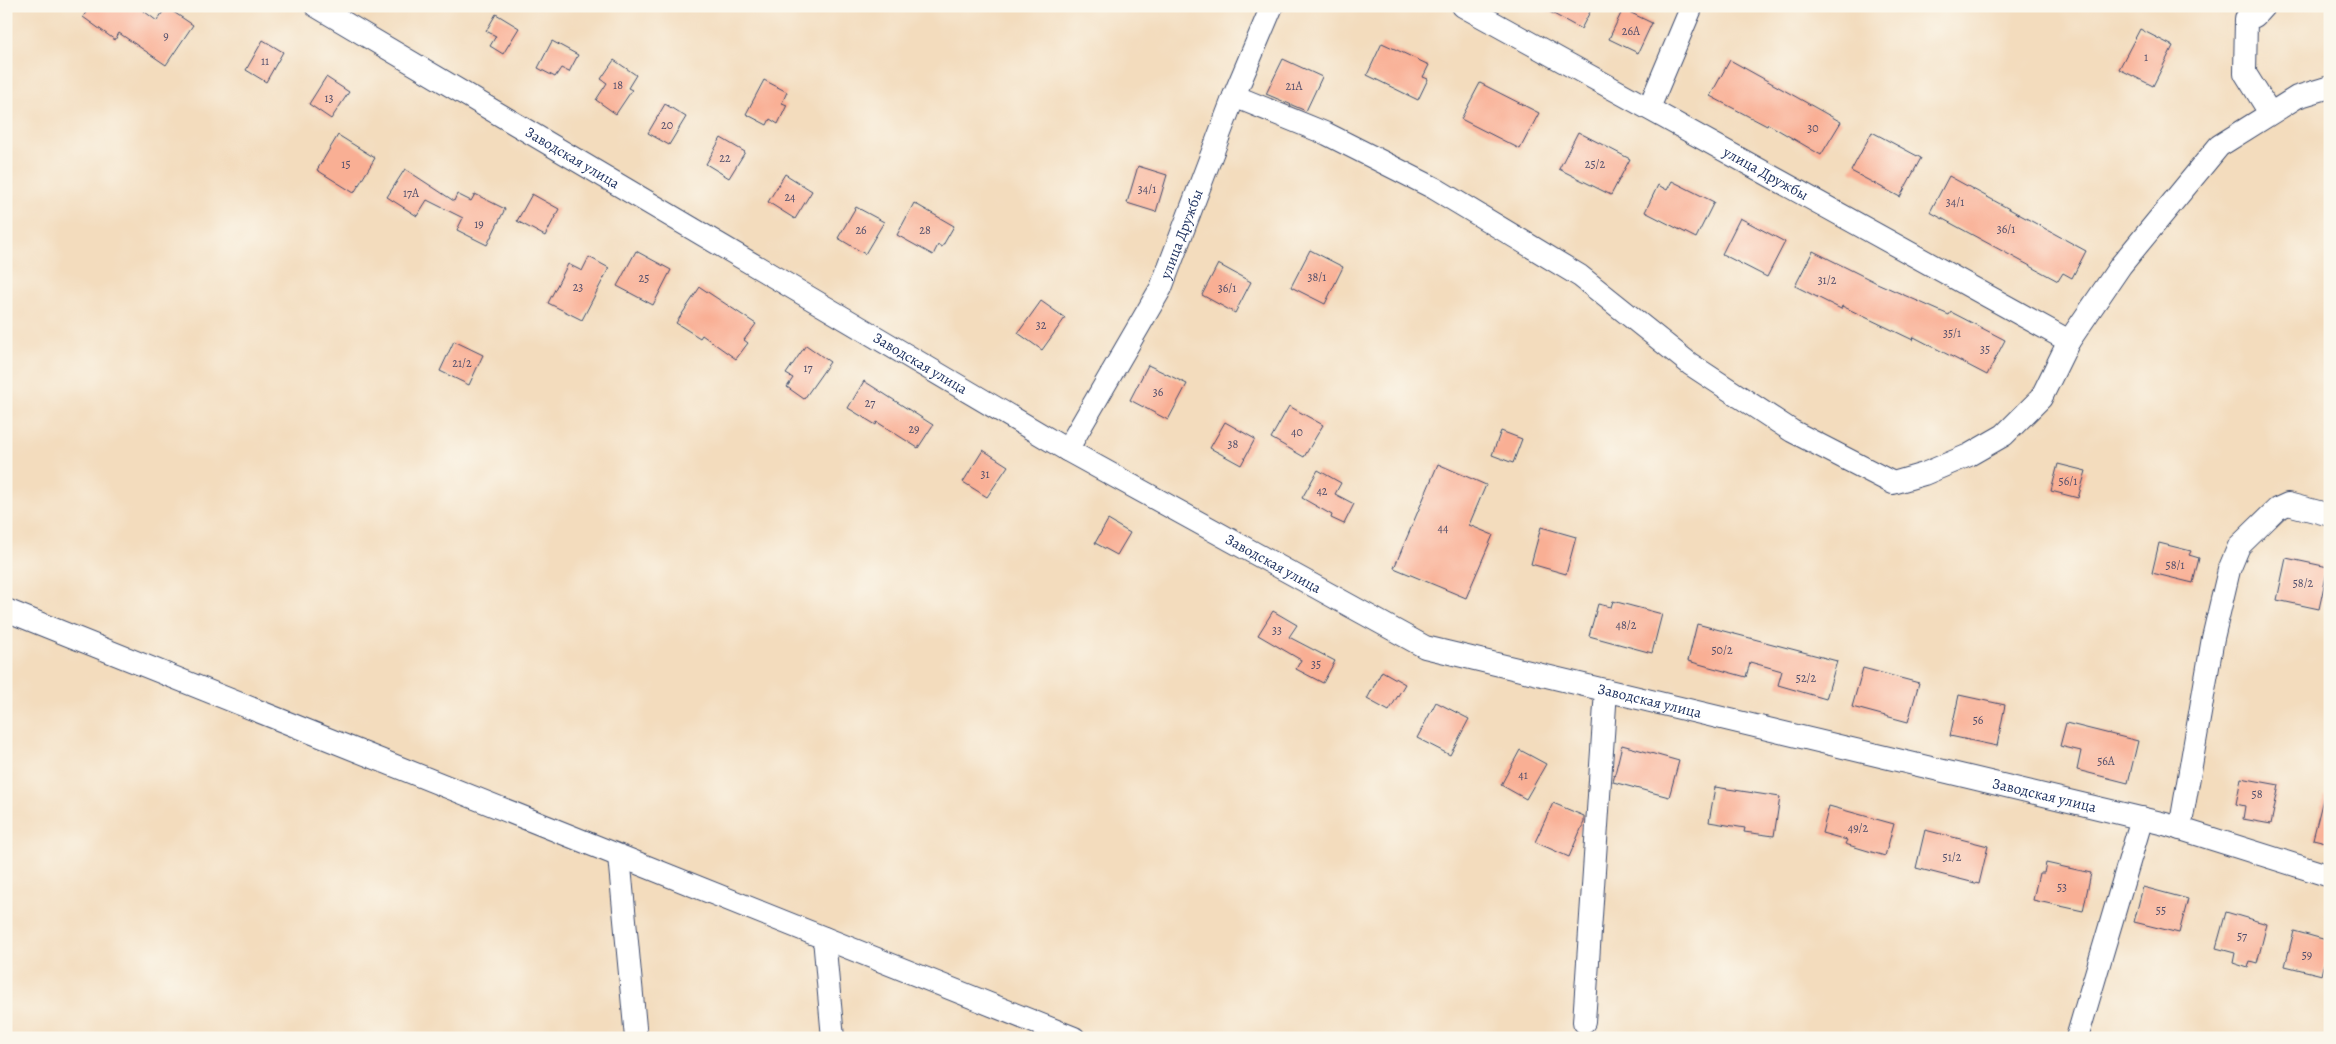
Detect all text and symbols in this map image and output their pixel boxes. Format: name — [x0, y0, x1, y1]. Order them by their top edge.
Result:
house number: 26А — [1622, 23, 1641, 39]
house number: 9 — [163, 28, 169, 44]
house number: 1 — [2144, 49, 2148, 65]
house number: 11 — [261, 53, 269, 69]
house number: 18 — [613, 77, 623, 93]
house number: 21А — [1286, 78, 1303, 94]
house number: 13 — [324, 90, 334, 106]
house number: 20 — [661, 117, 673, 133]
house number: 30 — [1807, 120, 1819, 136]
street label: Заводская улица — [522, 122, 623, 193]
street label: улица Дружбы — [1719, 141, 1812, 205]
house number: 22 — [719, 150, 731, 166]
house number: 15 — [341, 156, 351, 172]
house number: 25/2 — [1585, 156, 1606, 172]
house number: 34/1 — [1138, 181, 1156, 197]
house number: 17А — [403, 185, 420, 201]
street label: улица Дружбы — [1155, 186, 1208, 283]
house number: 24 — [784, 189, 796, 205]
house number: 34/1 — [1946, 194, 1964, 210]
house number: 19 — [474, 216, 484, 232]
house number: 36/1 — [1997, 221, 2015, 237]
house number: 26 — [855, 222, 867, 238]
house number: 28 — [919, 222, 931, 238]
house number: 38/1 — [1308, 269, 1326, 285]
house number: 25 — [639, 270, 649, 286]
house number: 31/2 — [1818, 272, 1837, 288]
house number: 23 — [573, 279, 583, 295]
house number: 36/1 — [1218, 280, 1236, 296]
house number: 32 — [1036, 317, 1047, 333]
house number: 35/1 — [1943, 325, 1961, 341]
street label: Заводская улица — [869, 328, 971, 399]
house number: 35 — [1980, 341, 1990, 357]
house number: 21/2 — [452, 355, 472, 371]
house number: 17 — [803, 360, 814, 376]
house number: 36 — [1153, 384, 1164, 400]
house number: 27 — [865, 395, 876, 411]
house number: 29 — [908, 421, 920, 437]
house number: 40 — [1291, 424, 1303, 440]
house number: 38 — [1228, 436, 1239, 452]
house number: 31 — [980, 466, 990, 482]
house number: 56/1 — [2059, 473, 2077, 489]
house number: 42 — [1316, 483, 1328, 499]
house number: 44 — [1438, 520, 1449, 536]
street label: Заводская улица — [1222, 529, 1325, 598]
house number: 58/1 — [2165, 557, 2185, 573]
house number: 58/2 — [2293, 575, 2314, 591]
house number: 48/2 — [1616, 617, 1637, 633]
house number: 33 — [1272, 622, 1282, 638]
house number: 50/2 — [1711, 642, 1733, 658]
house number: 35 — [1311, 656, 1321, 672]
house number: 52/2 — [1796, 670, 1817, 686]
street label: Заводская улица — [1596, 679, 1704, 723]
house number: 56 — [1973, 712, 1984, 728]
house number: 56А — [2097, 753, 2116, 769]
house number: 41 — [1518, 767, 1528, 783]
street label: Заводская улица — [1990, 773, 2099, 817]
house number: 58 — [2252, 786, 2263, 802]
house number: 49/2 — [1848, 820, 1869, 836]
house number: 51/2 — [1943, 849, 1962, 865]
house number: 53 — [2057, 879, 2067, 895]
house number: 55 — [2156, 902, 2166, 918]
house number: 57 — [2237, 928, 2248, 944]
house number: 59 — [2302, 947, 2312, 963]

